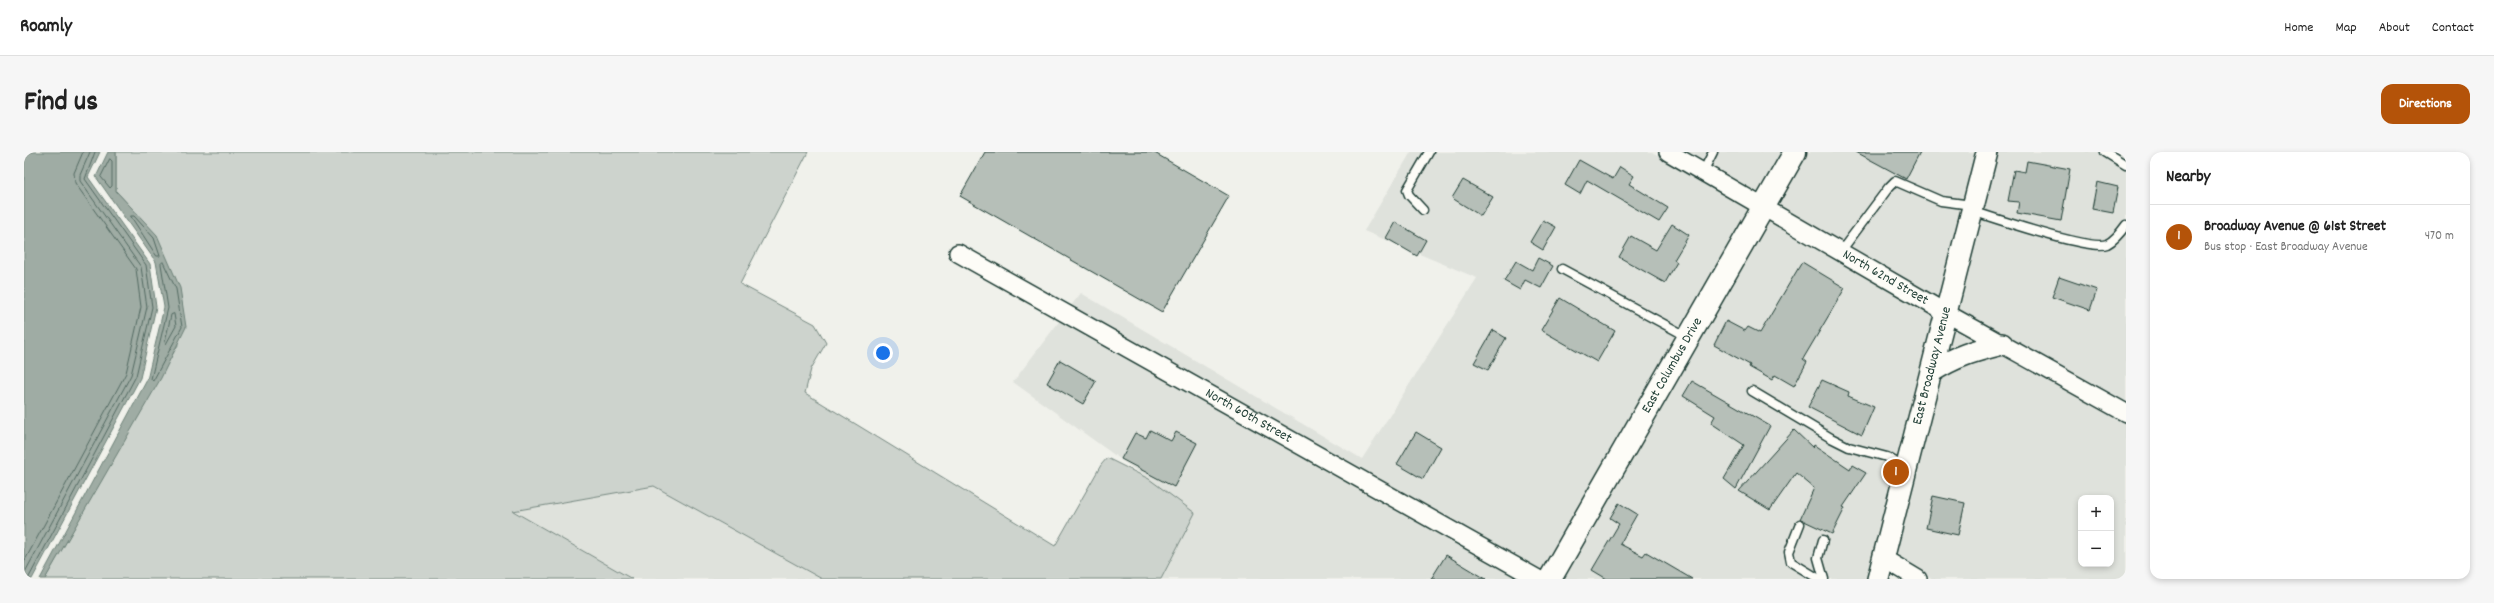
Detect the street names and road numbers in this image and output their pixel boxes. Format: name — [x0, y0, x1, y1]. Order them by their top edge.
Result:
street label: North 62nd Street — [1838, 245, 1932, 311]
street label: East Broadway Avenue — [1908, 305, 1957, 427]
street label: East Columbus Drive — [1637, 314, 1708, 417]
street label: North 60th Street — [1201, 384, 1295, 449]

